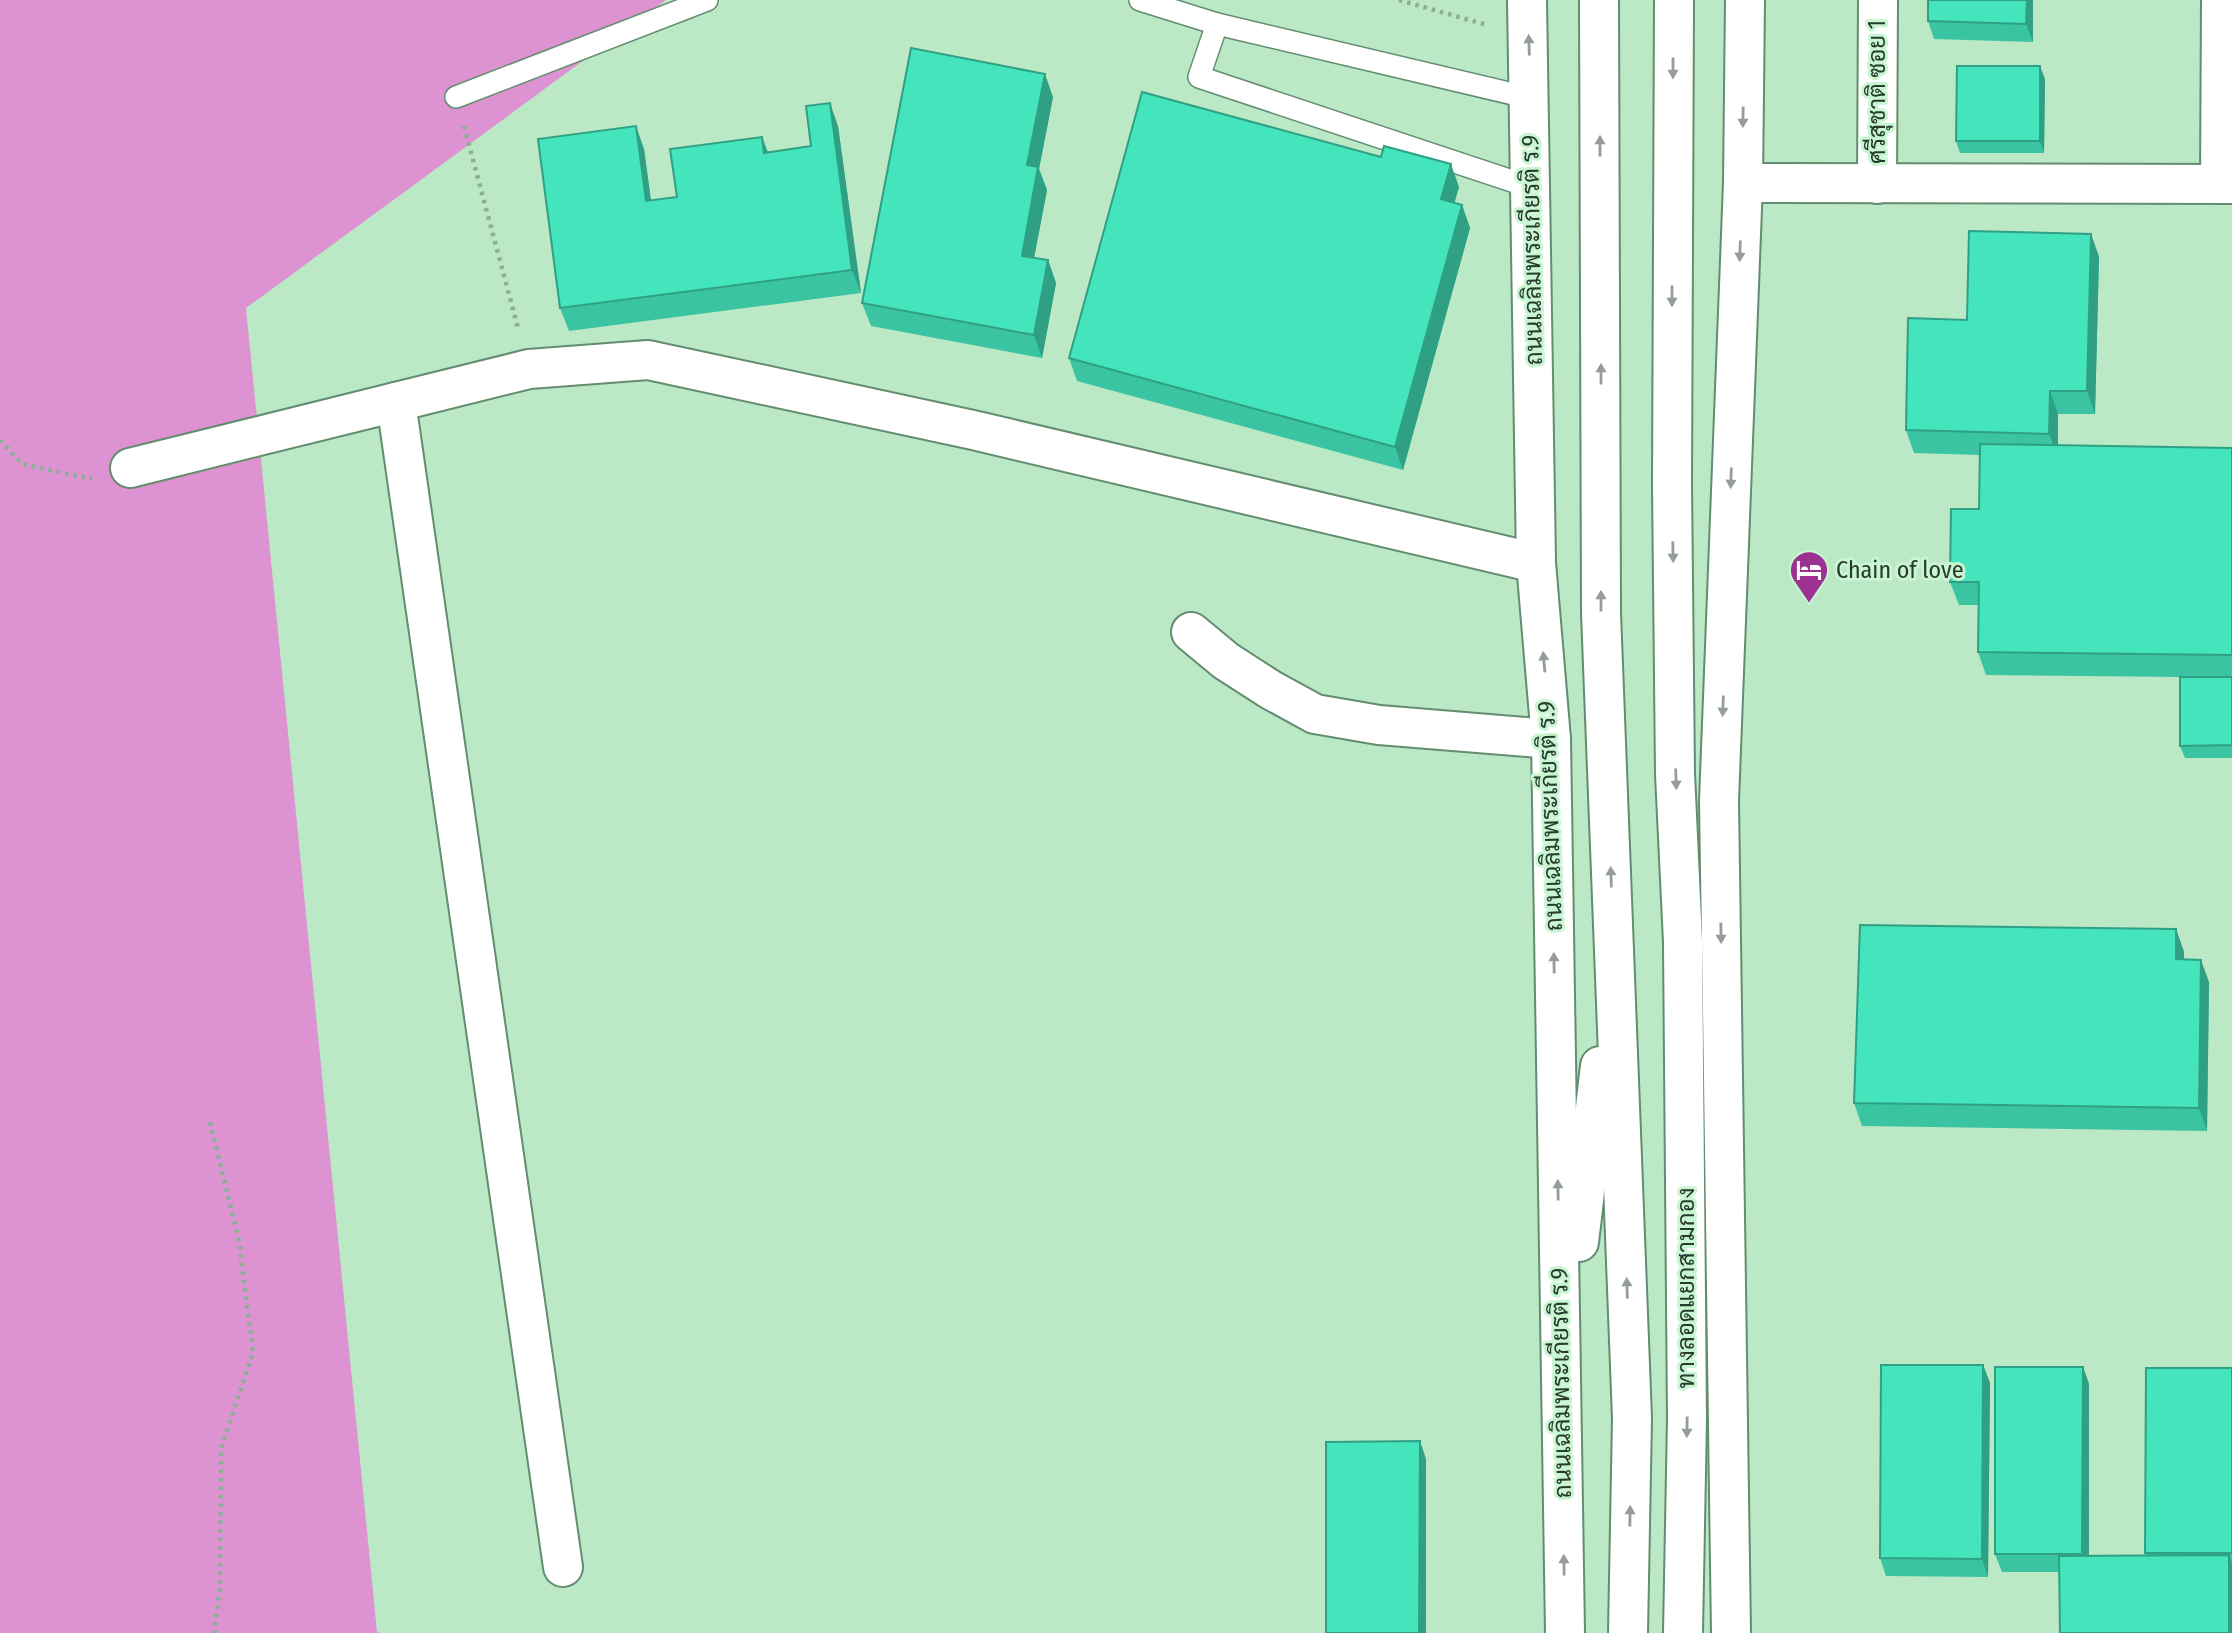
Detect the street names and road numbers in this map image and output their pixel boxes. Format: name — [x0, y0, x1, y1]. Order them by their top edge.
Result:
street label: ศรีสุชาติ ซอย 1 — [1862, 20, 1893, 164]
street label: ถนนเฉลิมพระเกียรติ ร.9 — [1515, 134, 1548, 366]
street label: ถนนเฉลิมพระเกียรติ ร.9 — [1531, 700, 1568, 932]
street label: ทางลอดแยกสามกอง — [1672, 1187, 1700, 1389]
street label: ถนนเฉลิมพระเกียรติ ร.9 — [1544, 1267, 1577, 1499]

